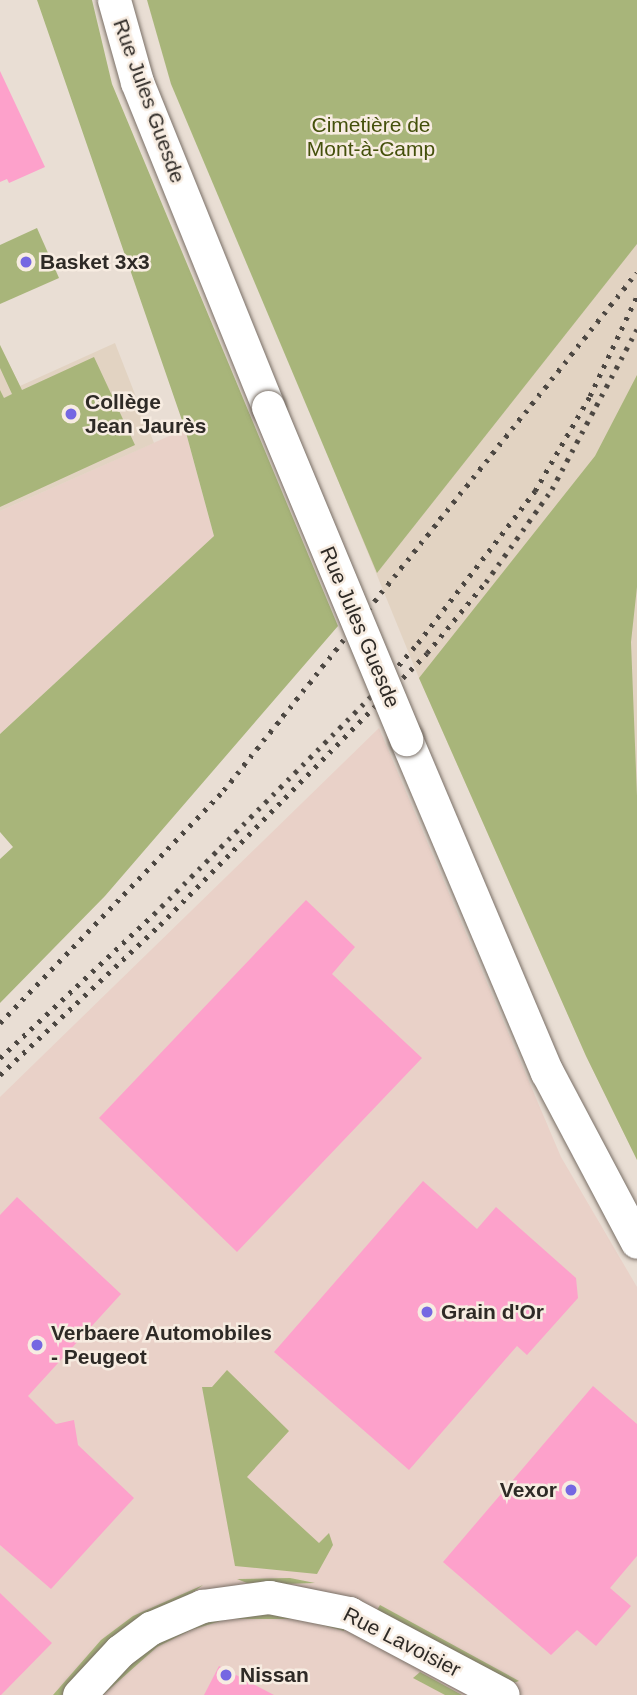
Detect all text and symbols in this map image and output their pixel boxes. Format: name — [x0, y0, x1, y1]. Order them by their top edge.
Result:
street label: Rue Jules Guesde — [108, 16, 190, 186]
park label: Cimetière de Mont-à-Camp — [307, 112, 435, 162]
place label: Basket 3x3 — [40, 249, 150, 275]
marker: Basket 3x3 — [18, 254, 34, 270]
place label: Collège Jean Jaurès — [85, 389, 206, 439]
marker: Collège Jean Jaurès — [63, 406, 79, 422]
street label: Rue Jules Guesde — [315, 543, 405, 711]
place label: Grain d'Or — [441, 1299, 544, 1325]
marker: Grain d'Or — [419, 1304, 435, 1320]
place label: Verbaere Automobiles - Peugeot — [51, 1320, 273, 1370]
marker: Verbaere Automobiles - Peugeot — [29, 1337, 45, 1353]
place label: Vexor — [500, 1477, 557, 1503]
marker: Vexor — [563, 1482, 579, 1498]
street label: Rue Lavoisier — [339, 1602, 465, 1682]
place label: Nissan — [240, 1662, 309, 1688]
marker: Nissan — [218, 1667, 234, 1683]

